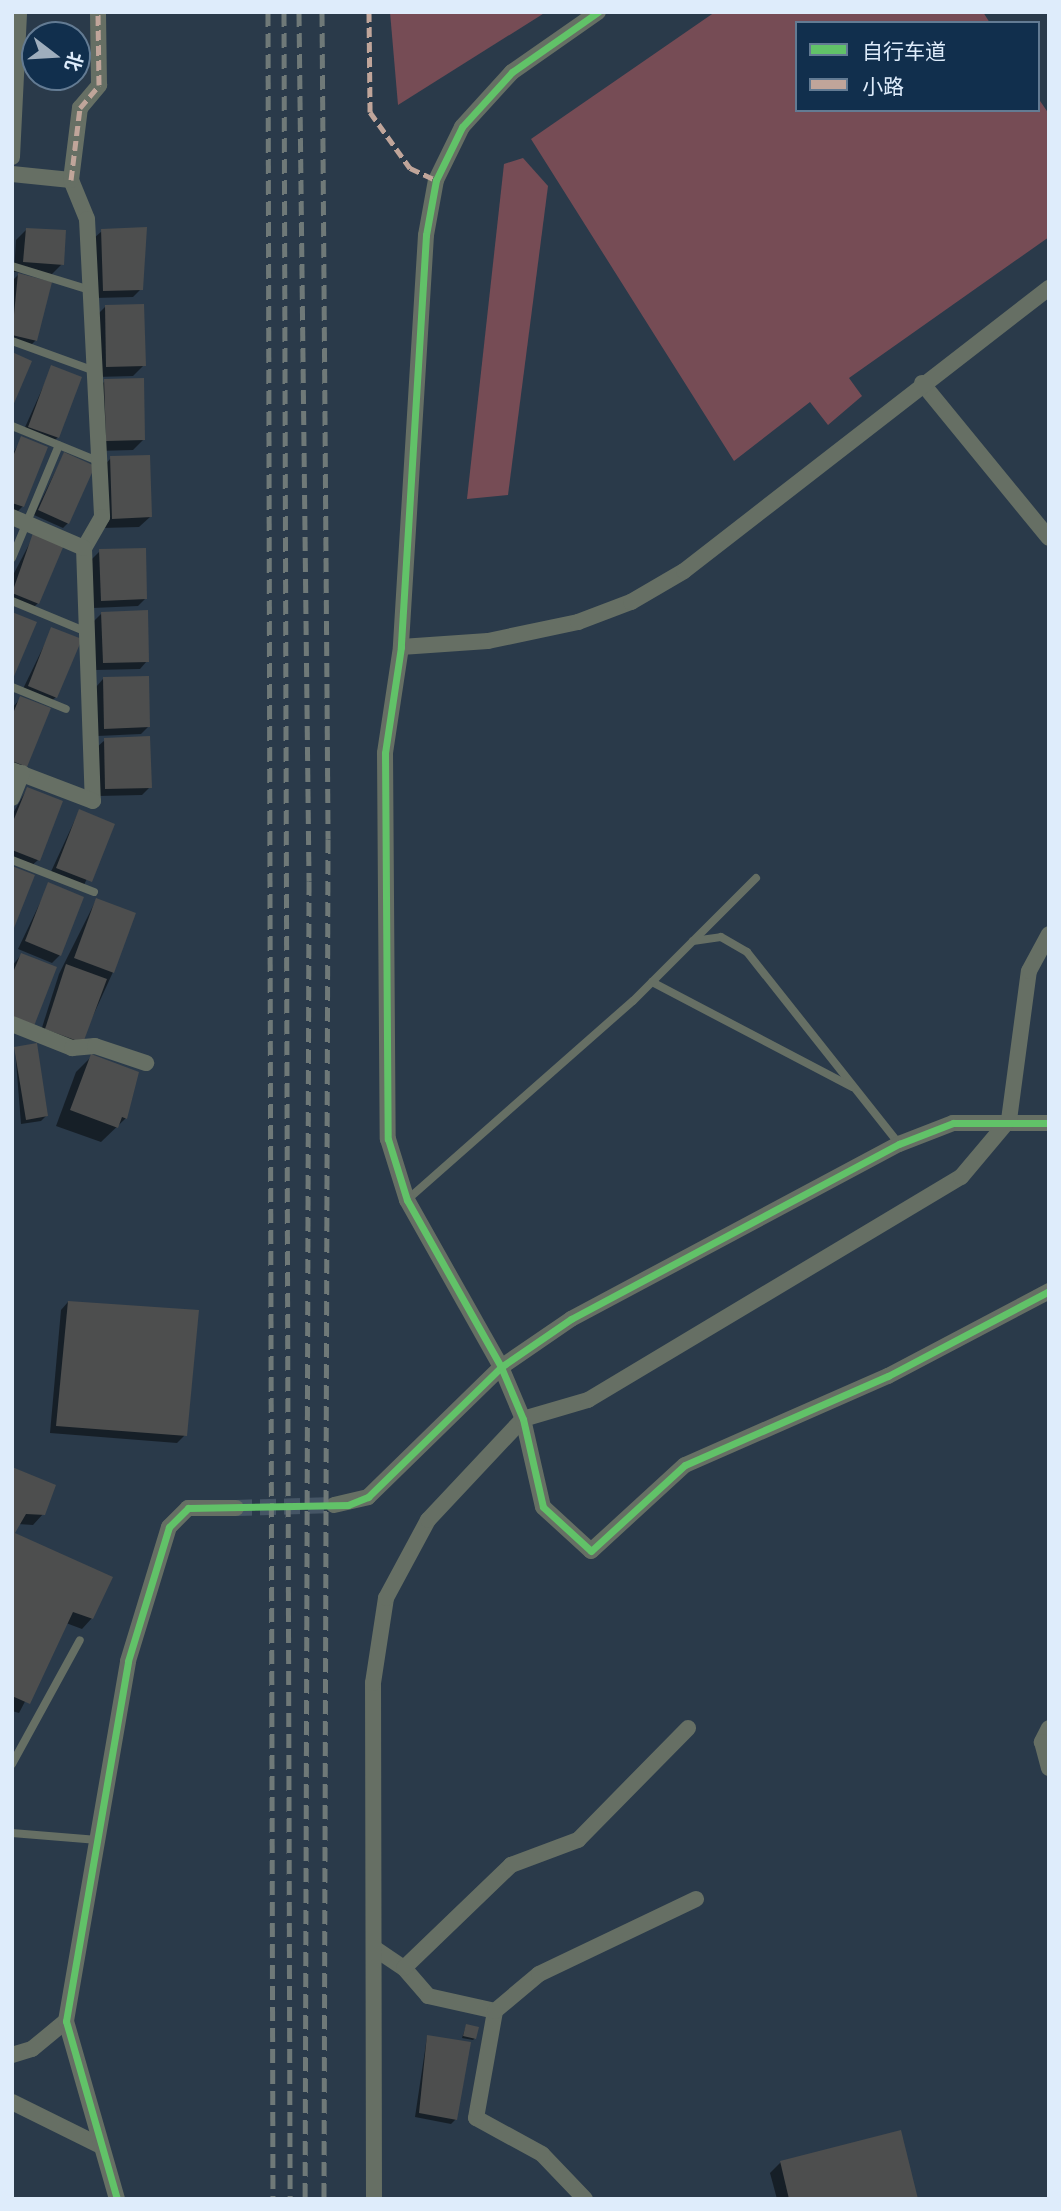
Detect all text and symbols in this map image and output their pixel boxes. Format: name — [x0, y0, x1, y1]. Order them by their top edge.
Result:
north arrow — [21, 21, 91, 91]
legend — [795, 21, 1040, 112]
text: 自行车道 — [862, 37, 946, 65]
text: 北 — [59, 49, 89, 74]
text: 小路 — [862, 72, 904, 100]

